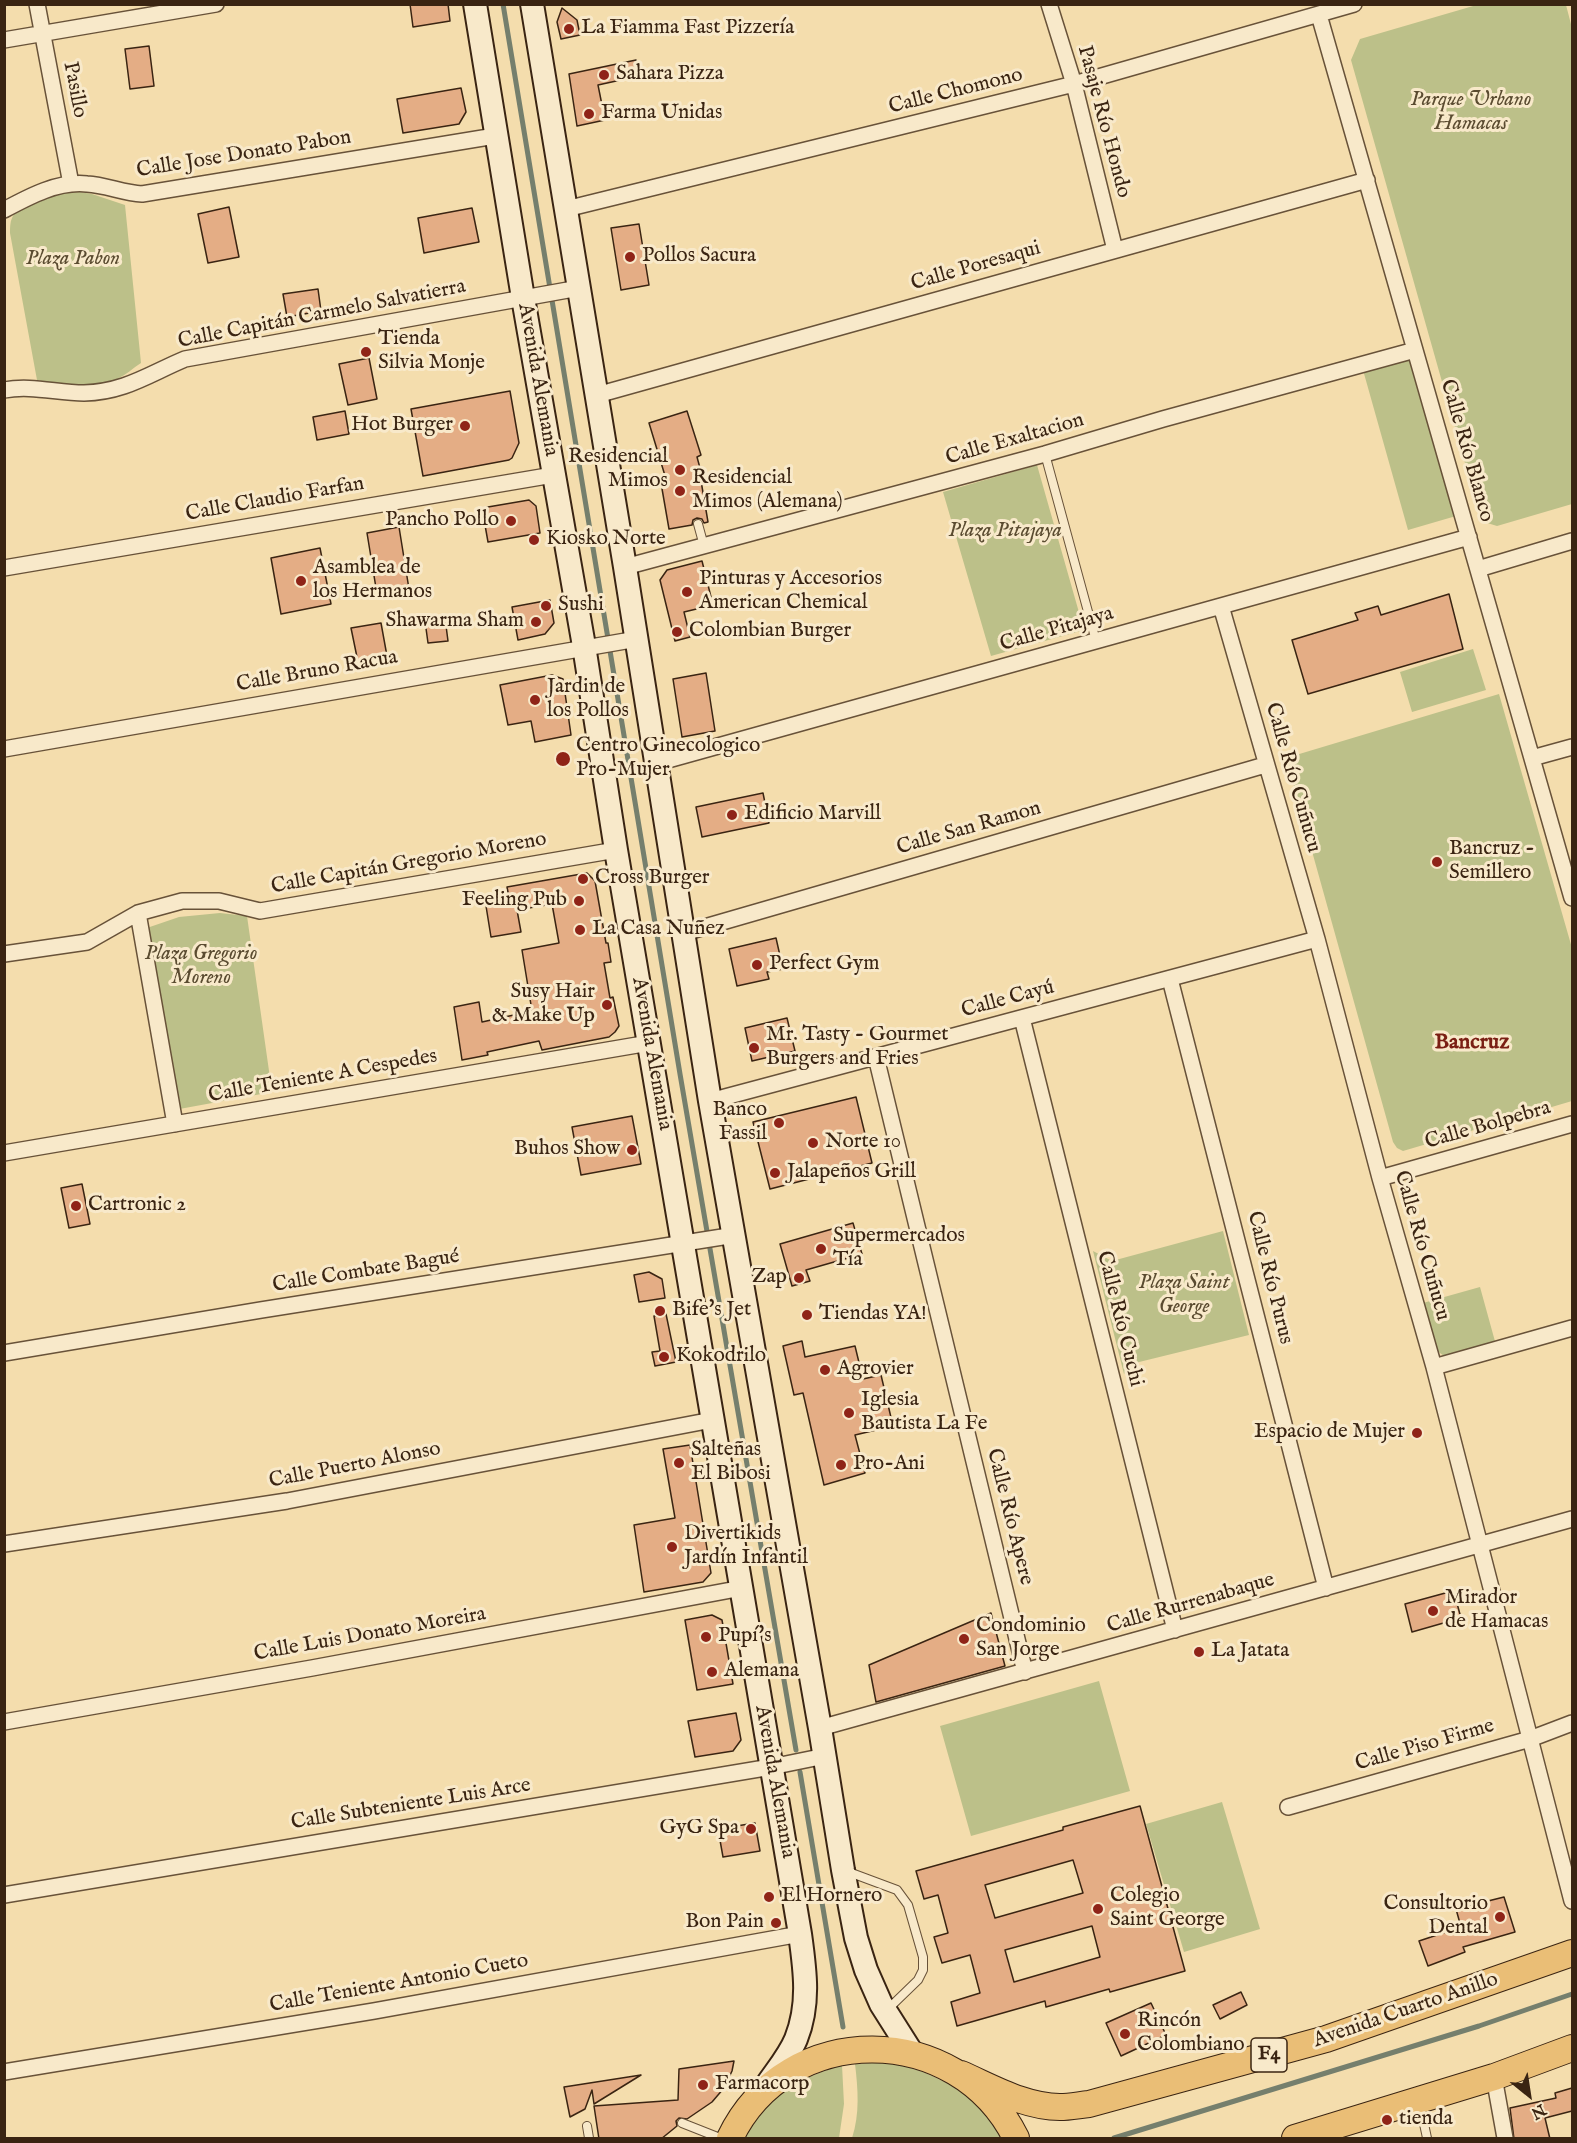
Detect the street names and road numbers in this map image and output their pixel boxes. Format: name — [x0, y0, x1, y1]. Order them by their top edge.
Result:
street label: Pasaje Río Hondo — [1071, 43, 1135, 201]
street label: Pasillo — [56, 60, 92, 120]
street label: Calle Chomono — [886, 63, 1026, 121]
street label: Calle Jose Donato Pabon — [135, 126, 353, 184]
street label: Calle Poresaqui — [908, 237, 1044, 297]
street label: Calle Capitán Carmelo Salvatierra — [176, 275, 468, 355]
street label: Avenida Alemania — [511, 302, 563, 458]
street label: Calle Río Blanco — [1434, 377, 1498, 525]
street label: Calle Exaltacion — [943, 408, 1087, 472]
street label: Calle Claudio Farfan — [184, 472, 366, 528]
street label: Calle Pitajaya — [997, 602, 1117, 658]
street label: Calle Bruno Racua — [234, 645, 400, 699]
street label: Calle Río Cuñucu — [1259, 700, 1325, 856]
street label: Calle San Ramon — [894, 796, 1044, 862]
street label: Calle Capitán Gregorio Moreno — [269, 827, 549, 901]
street label: Avenida Alemania — [625, 976, 677, 1132]
street label: Calle Cayú — [959, 976, 1057, 1024]
street label: Calle Teniente A Cespedes — [207, 1044, 439, 1110]
street label: Calle Bolpebra — [1422, 1096, 1554, 1156]
street label: Calle Río Cuñucu — [1388, 1168, 1454, 1324]
street label: Calle Río Purus — [1240, 1209, 1298, 1347]
street label: Calle Combate Bagué — [271, 1245, 461, 1299]
street label: Calle Río Cuchi — [1090, 1249, 1148, 1389]
street label: Calle Puerto Alonso — [267, 1437, 443, 1495]
street label: Calle Río Apere — [980, 1446, 1038, 1588]
street label: Calle Rurrenabaque — [1104, 1568, 1278, 1640]
street label: Calle Luis Donato Moreira — [252, 1602, 488, 1668]
street label: Avenida Alemania — [748, 1704, 800, 1860]
street label: Calle Piso Firme — [1353, 1714, 1497, 1778]
street label: Calle Subteniente Luis Arce — [289, 1774, 533, 1836]
street label: Calle Teniente Antonio Cueto — [268, 1949, 530, 2019]
street label: Avenida Cuarto Anillo — [1310, 1968, 1502, 2054]
road number: F4 — [1251, 2038, 1287, 2072]

